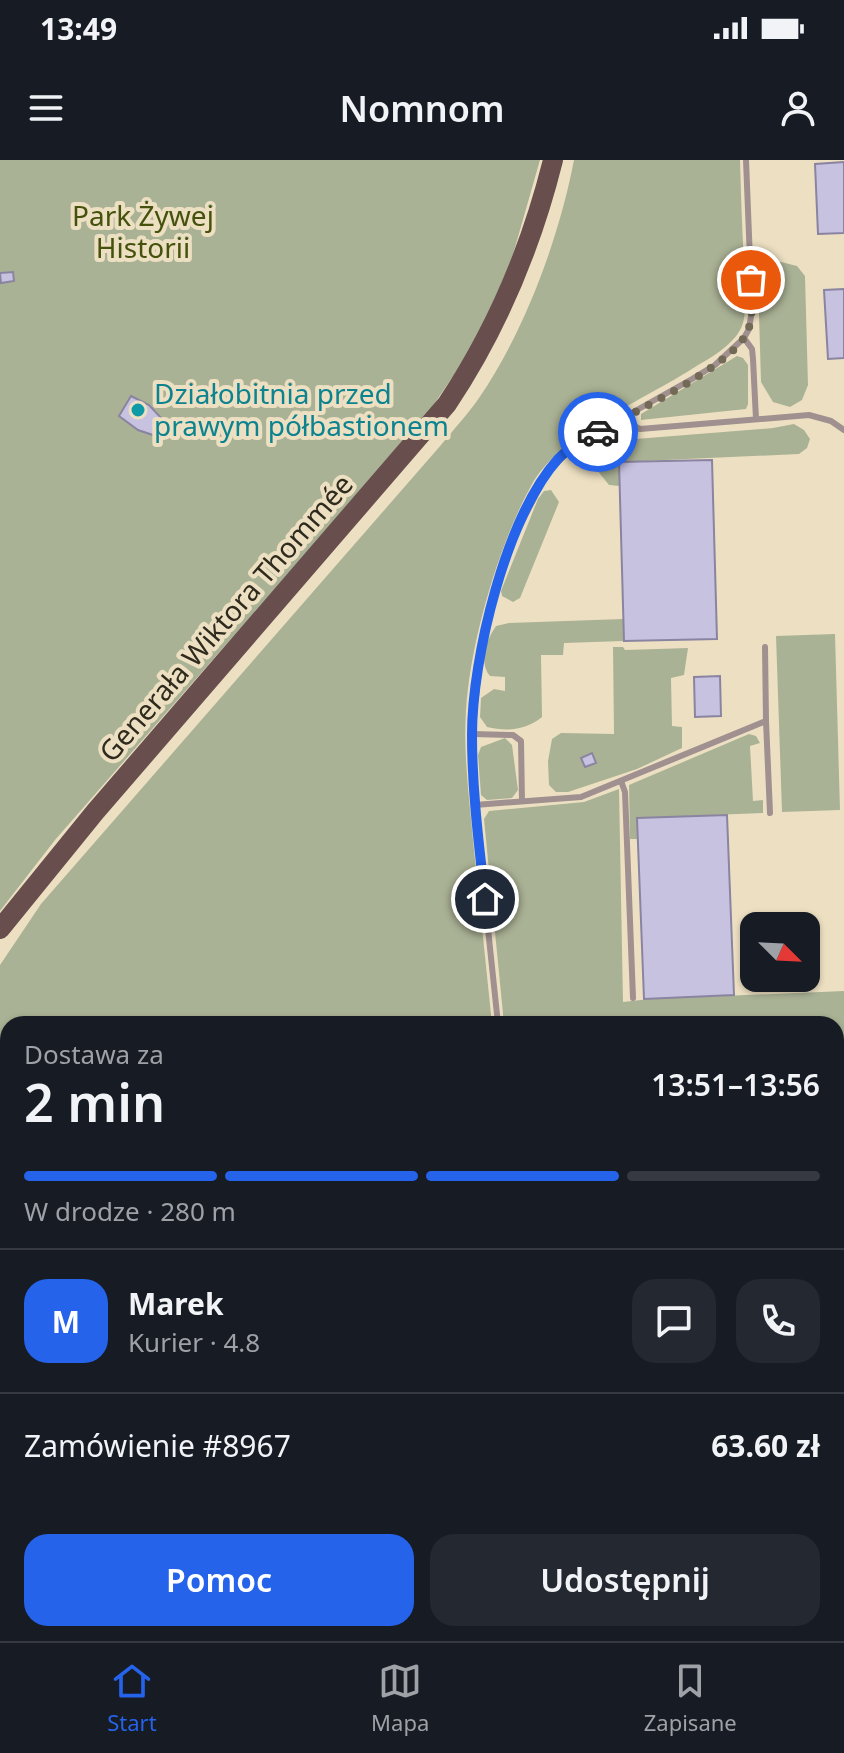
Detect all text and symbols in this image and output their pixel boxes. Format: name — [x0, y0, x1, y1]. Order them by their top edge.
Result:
text: 13:49 — [40, 8, 117, 49]
text: Nomnom — [339, 84, 505, 133]
icon: menu — [24, 86, 68, 130]
icon: person — [776, 86, 820, 130]
park label: Park Żywej Historii — [72, 196, 214, 266]
pin — [717, 246, 785, 314]
icon: bag — [729, 258, 773, 302]
place label: Działobitnia przed prawym półbastionem — [154, 374, 449, 444]
courier — [558, 392, 638, 472]
marker: Działobitnia przed prawym półbastionem — [129, 401, 147, 419]
icon: car — [576, 410, 620, 454]
street label: Generała Wiktora Thommée — [90, 466, 361, 769]
pin — [451, 865, 519, 933]
icon: home — [463, 877, 507, 921]
north arrow — [740, 912, 820, 992]
map controls — [740, 912, 820, 992]
text: Dostawa za — [24, 1036, 164, 1072]
text: 13:51–13:56 — [651, 1064, 820, 1105]
text: 2 min — [24, 1066, 165, 1137]
text: W drodze · 280 m — [24, 1193, 236, 1229]
button: chat — [632, 1279, 716, 1363]
button: phone — [736, 1279, 820, 1363]
text: Marek — [128, 1283, 224, 1324]
text: M — [52, 1301, 80, 1342]
text: Kurier · 4.8 — [128, 1324, 260, 1360]
text: Zamówienie #8967 — [24, 1425, 291, 1466]
text: 63.60 zł — [711, 1425, 820, 1466]
button: Pomoc — [24, 1534, 414, 1626]
button: Udostępnij — [430, 1534, 820, 1626]
tab: Start — [107, 1659, 157, 1737]
tab: Mapa — [371, 1659, 429, 1737]
tab: Zapisane — [644, 1659, 737, 1737]

